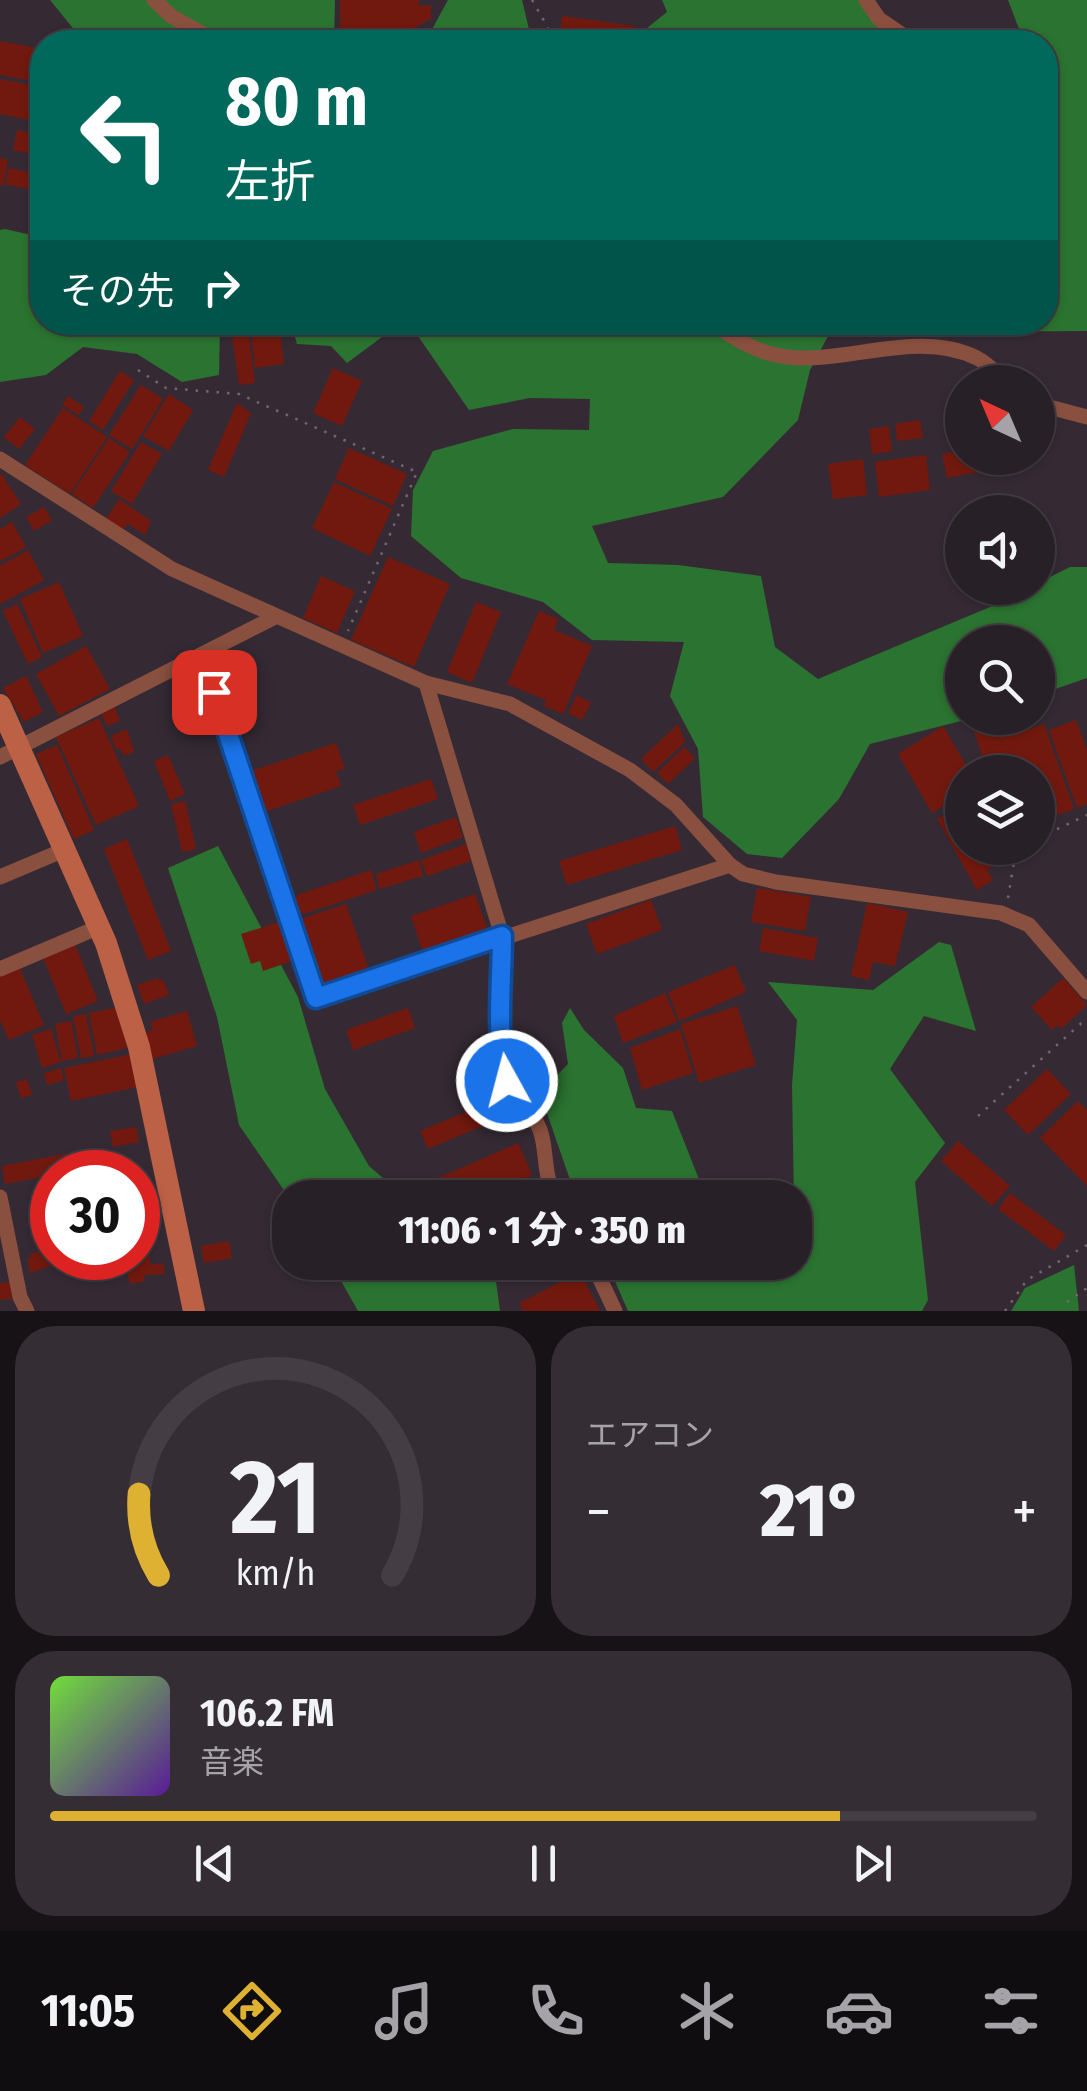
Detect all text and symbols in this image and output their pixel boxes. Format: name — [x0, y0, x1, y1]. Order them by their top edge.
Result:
text: 80 m — [225, 60, 368, 144]
icon: left — [60, 70, 190, 200]
text: 左折 — [225, 155, 315, 209]
icon: right — [194, 260, 249, 315]
text: その先 — [60, 268, 174, 314]
north arrow — [945, 365, 1055, 475]
map controls — [945, 365, 1055, 865]
button: sound — [945, 495, 1055, 605]
button: search — [945, 625, 1055, 735]
pin — [172, 650, 257, 735]
icon: arrive — [187, 665, 242, 720]
button: layers — [945, 755, 1055, 865]
position arrow — [455, 1029, 559, 1133]
speed limit sign: 30 — [30, 1150, 160, 1280]
text: 11:06 · 1 分 · 350 m — [398, 1207, 686, 1253]
text: エアコン — [586, 1416, 714, 1454]
text: 21 — [229, 1436, 321, 1561]
text: 21° — [761, 1466, 862, 1556]
text: − — [586, 1479, 611, 1545]
text: + — [1012, 1479, 1037, 1545]
text: km/h — [236, 1552, 315, 1594]
text: 106.2 FM — [200, 1690, 334, 1736]
text: 音楽 — [200, 1743, 264, 1781]
icon: previous — [187, 1836, 242, 1891]
icon: pause — [516, 1836, 571, 1891]
icon: next — [845, 1836, 900, 1891]
icon: directions — [217, 1976, 287, 2046]
icon: music — [369, 1976, 439, 2046]
icon: phone — [521, 1976, 591, 2046]
icon: climate — [672, 1976, 742, 2046]
icon: car — [824, 1976, 894, 2046]
icon: filters — [976, 1976, 1046, 2046]
text: 11:05 — [41, 1984, 135, 2038]

